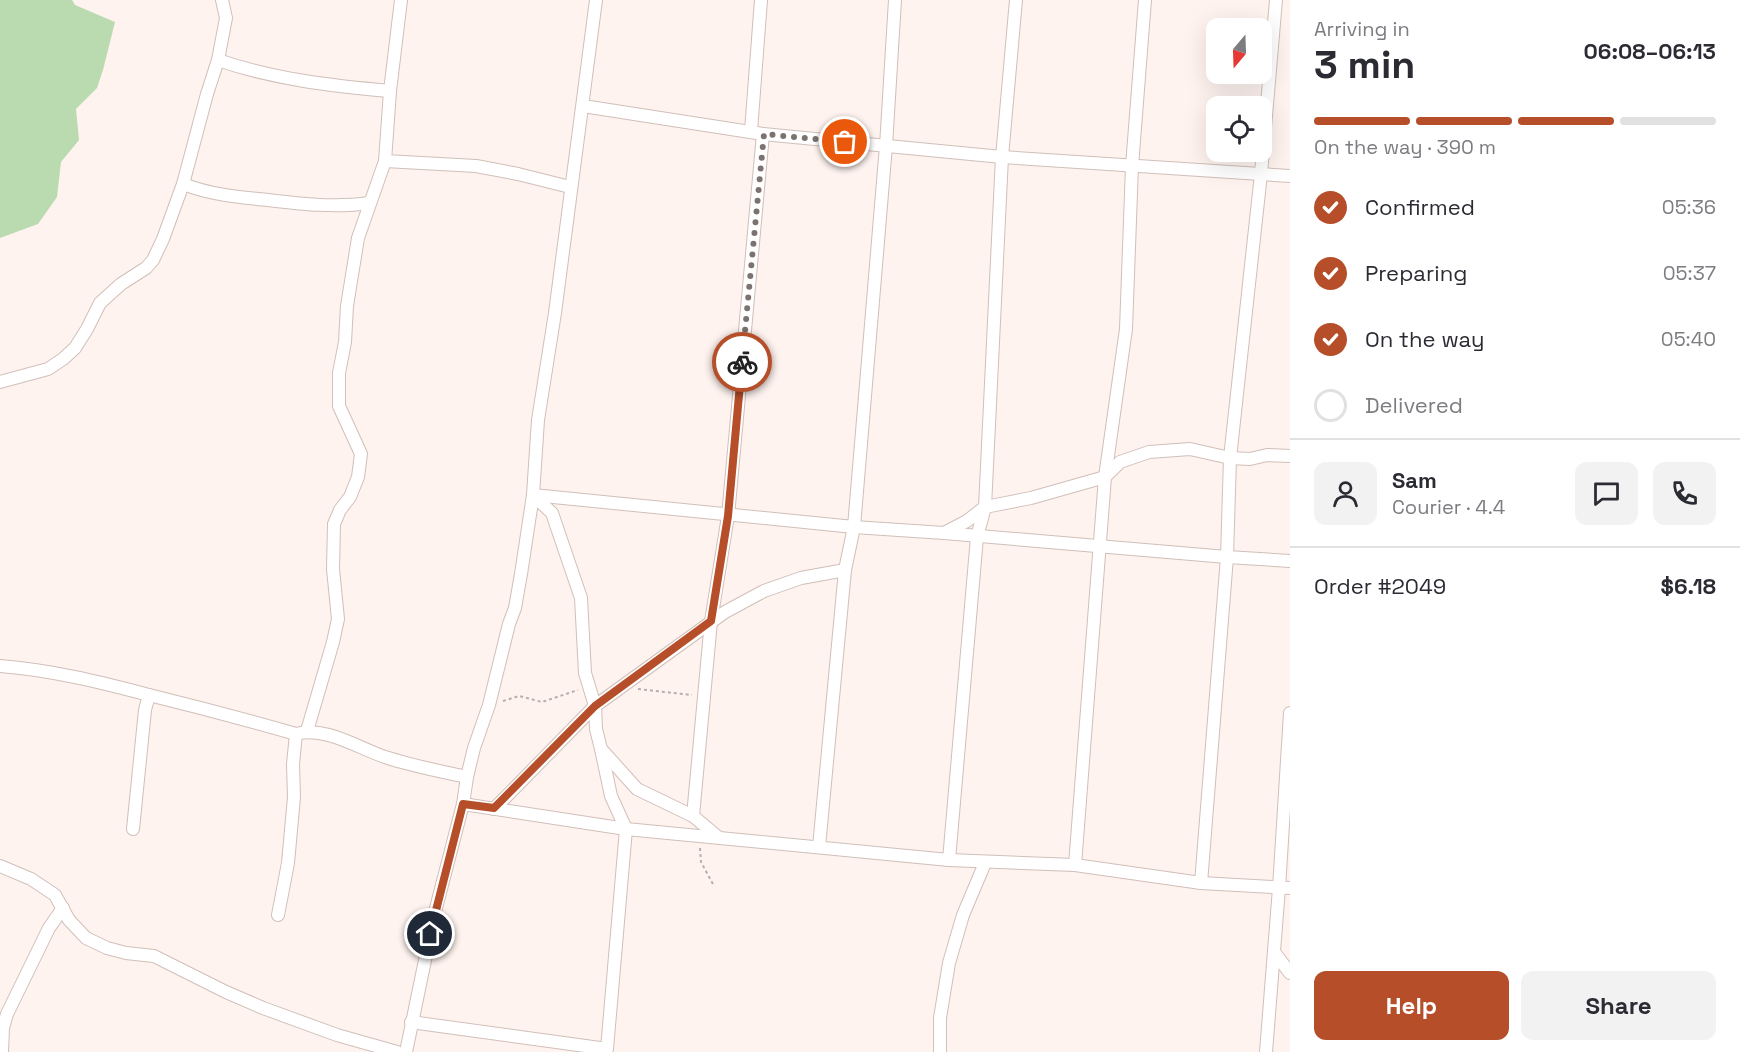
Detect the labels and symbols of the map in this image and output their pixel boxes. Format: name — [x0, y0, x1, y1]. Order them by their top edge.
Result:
north arrow — [1206, 18, 1272, 84]
pin — [819, 116, 870, 167]
courier — [712, 332, 772, 392]
pin — [404, 908, 455, 959]

